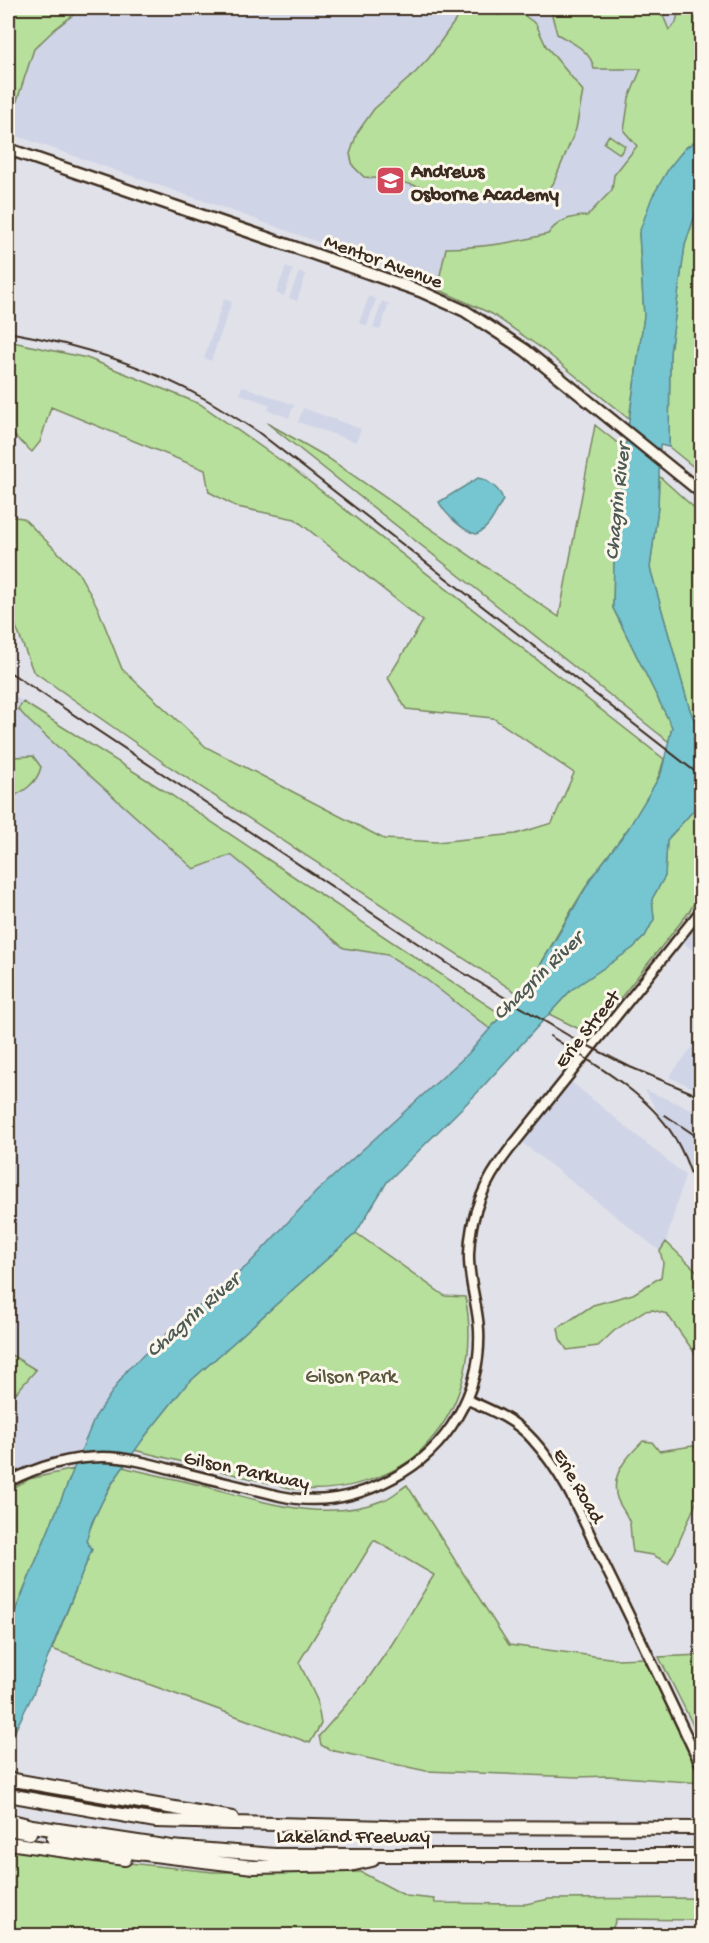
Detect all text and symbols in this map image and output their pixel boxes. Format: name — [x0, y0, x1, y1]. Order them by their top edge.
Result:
place label: Andrews Osborne Academy — [410, 162, 559, 208]
school or university icon: Andrews Osborne Academy — [374, 165, 406, 197]
street label: Mentor Avenue — [321, 231, 446, 296]
water label: Chagrin River — [601, 439, 638, 562]
water label: Chagrin River — [489, 925, 593, 1027]
street label: Erie Street — [551, 985, 627, 1074]
water label: Chagrin River — [142, 1266, 250, 1364]
park label: Gilson Park — [305, 1367, 399, 1390]
street label: Erie Road — [546, 1445, 609, 1530]
street label: Gilson Parkway — [181, 1448, 311, 1497]
street label: Lakeland Freeway — [276, 1827, 430, 1850]

